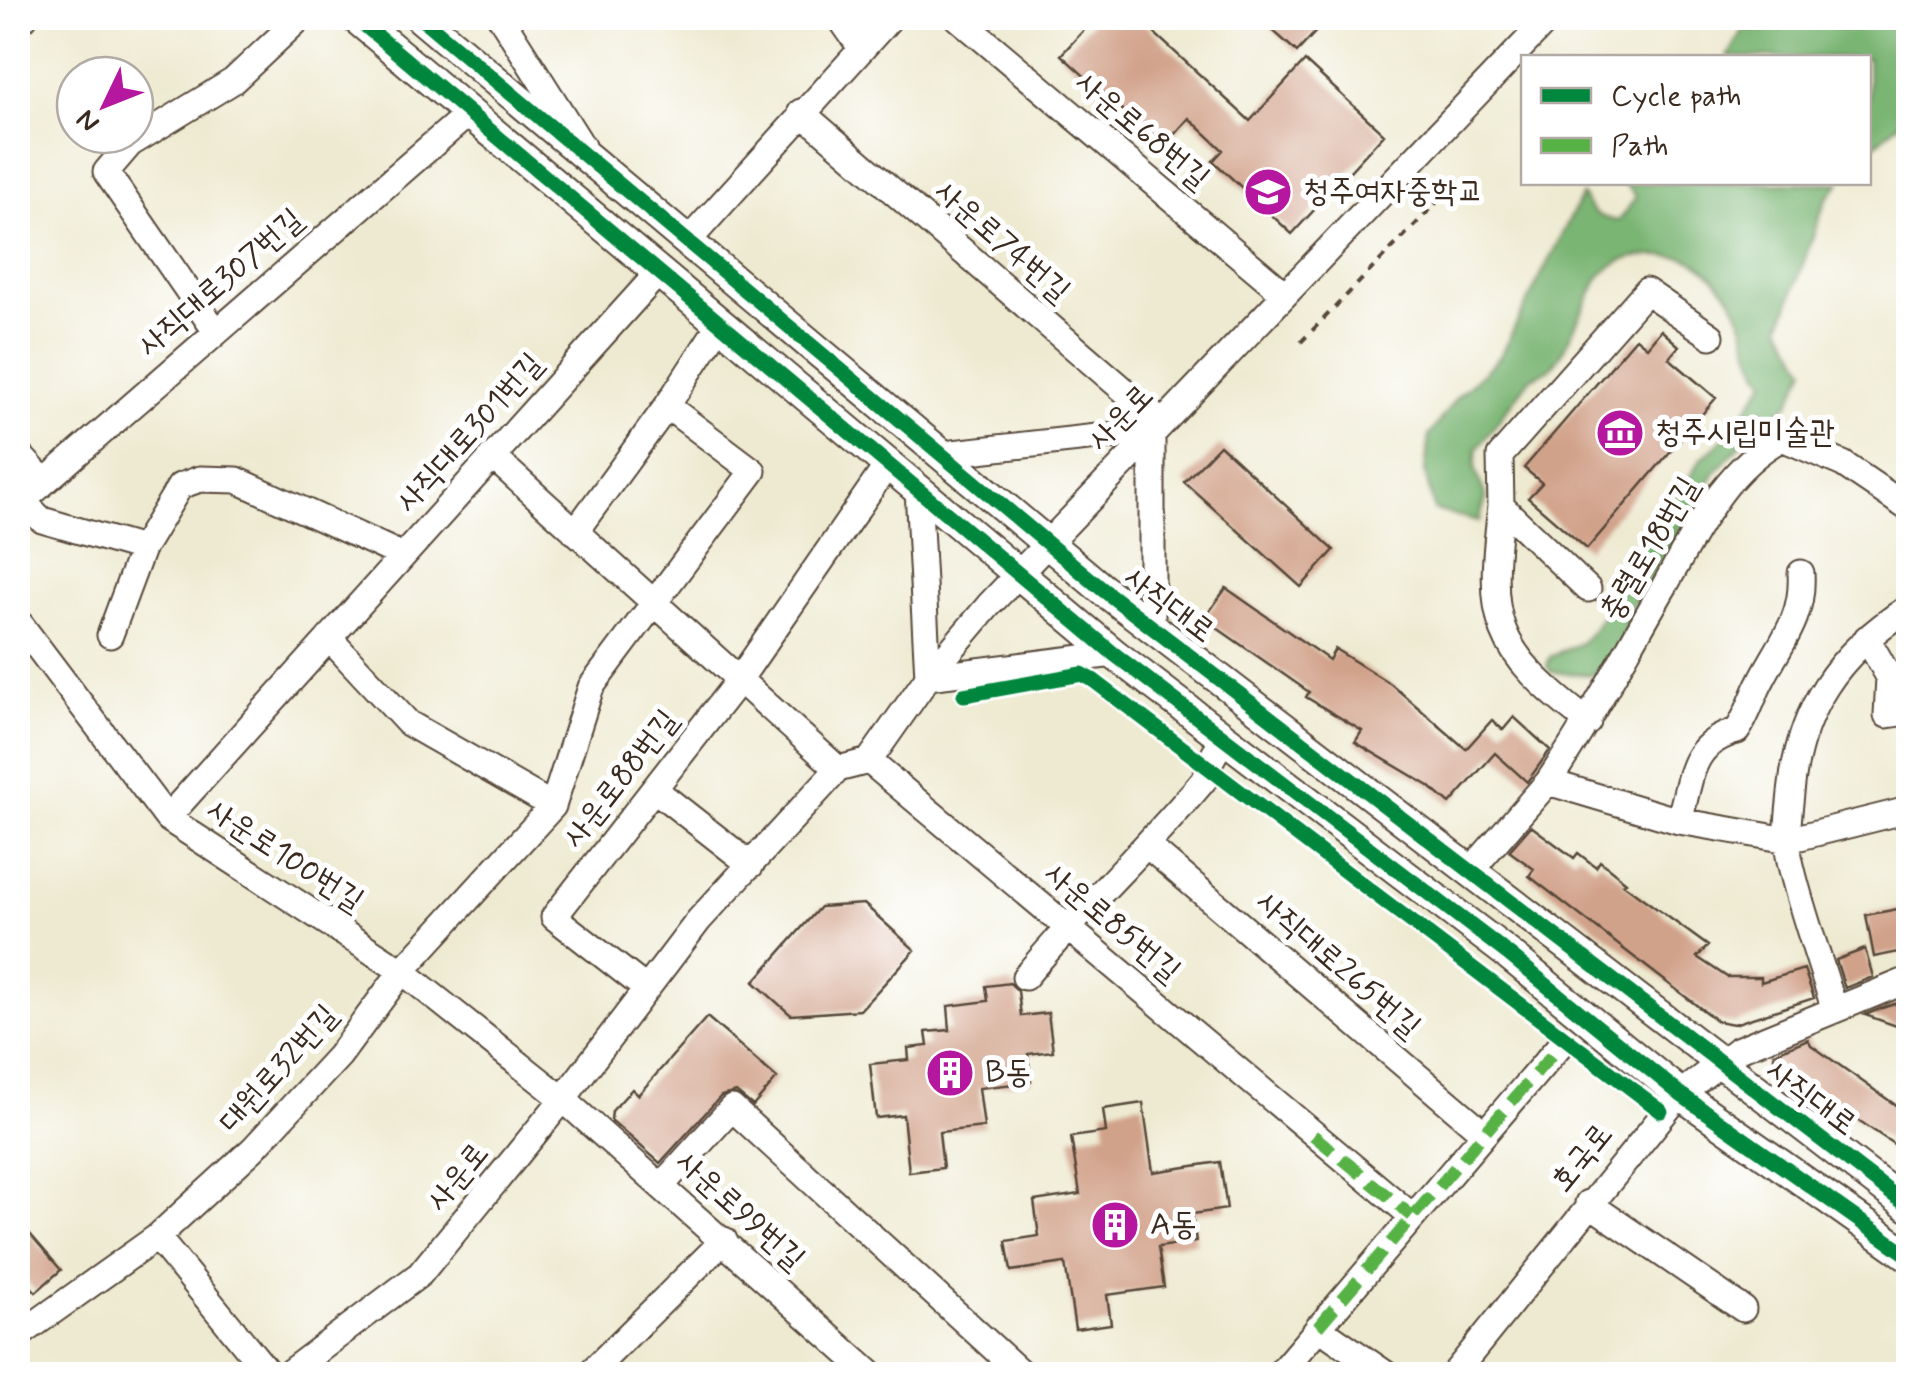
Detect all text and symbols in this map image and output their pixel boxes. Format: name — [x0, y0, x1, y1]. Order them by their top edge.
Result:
north arrow — [55, 55, 155, 155]
legend — [1521, 55, 1871, 185]
street label: 사운로68번길 — [1066, 62, 1218, 200]
text: Cycle path — [1611, 77, 1742, 116]
text: N — [69, 101, 108, 140]
text: Path — [1611, 127, 1669, 166]
school or university icon: 청주여자중학교 — [1242, 166, 1294, 218]
street label: 사운로74번길 — [925, 171, 1079, 313]
place label: 청주여자중학교 — [1303, 171, 1483, 213]
street label: 사직대로307번길 — [129, 199, 313, 367]
street label: 사직대로301번길 — [387, 344, 553, 522]
street label: 사운로 — [1079, 376, 1163, 460]
museum icon: 청주시립미술관 — [1594, 407, 1646, 459]
place label: 청주시립미술관 — [1655, 412, 1835, 454]
street label: 충렬로18번길 — [1591, 469, 1709, 629]
street label: 사직대로 — [1115, 557, 1223, 653]
street label: 사운로88번길 — [554, 701, 688, 857]
street label: 사운로100번길 — [199, 790, 371, 922]
street label: 사운로85번길 — [1035, 854, 1189, 992]
street label: 사직대로265번길 — [1247, 882, 1429, 1048]
street label: 대원로32번길 — [210, 996, 348, 1142]
building icon: B동 — [924, 1047, 976, 1099]
street label: 사직대로 — [1757, 1050, 1865, 1146]
place label: B동 — [985, 1052, 1031, 1094]
street label: 호국로 — [1541, 1115, 1623, 1201]
street label: 사운로 — [417, 1134, 499, 1220]
street label: 사운로99번길 — [666, 1142, 814, 1280]
building icon: A동 — [1089, 1199, 1141, 1251]
place label: A동 — [1150, 1204, 1197, 1246]

